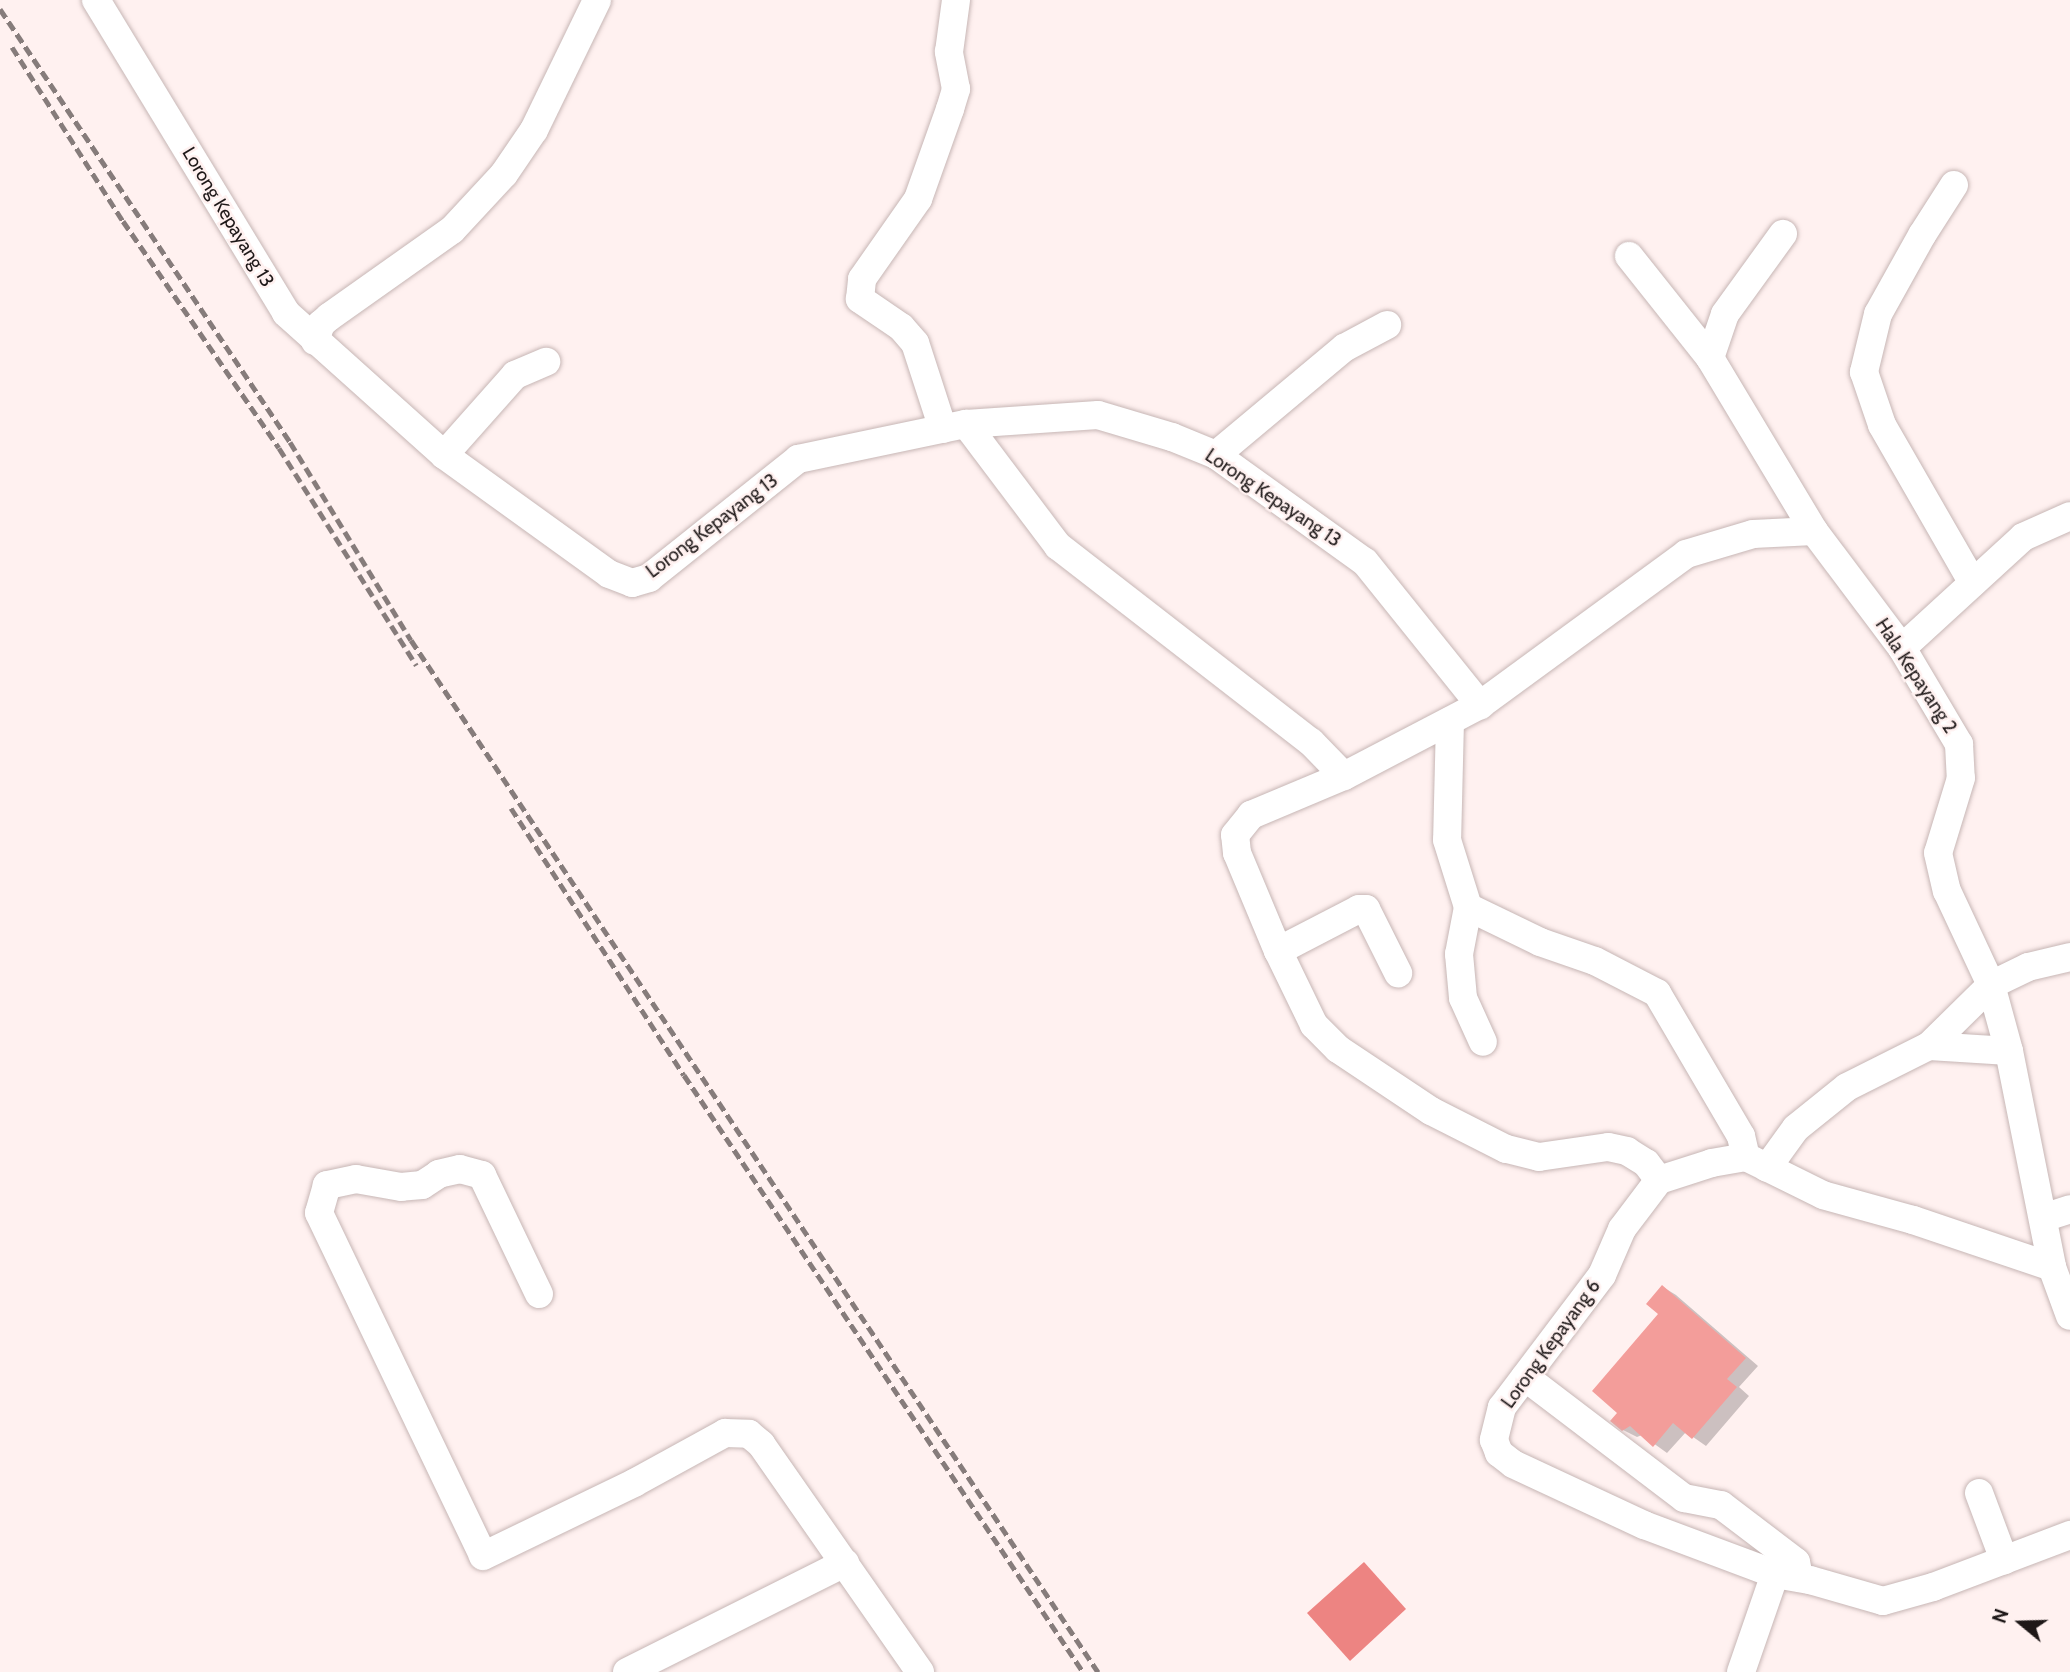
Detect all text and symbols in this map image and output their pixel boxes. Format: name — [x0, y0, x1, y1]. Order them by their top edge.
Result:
street label: Lorong Kepayang 13 — [177, 143, 279, 291]
street label: Lorong Kepayang 13 — [1201, 444, 1345, 552]
street label: Lorong Kepayang 13 — [642, 469, 782, 583]
street label: Hala Kepayang 2 — [1870, 614, 1962, 738]
street label: Lorong Kepayang 6 — [1497, 1275, 1605, 1413]
north arrow — [1986, 1588, 2056, 1658]
text: N — [1988, 1606, 2014, 1626]

